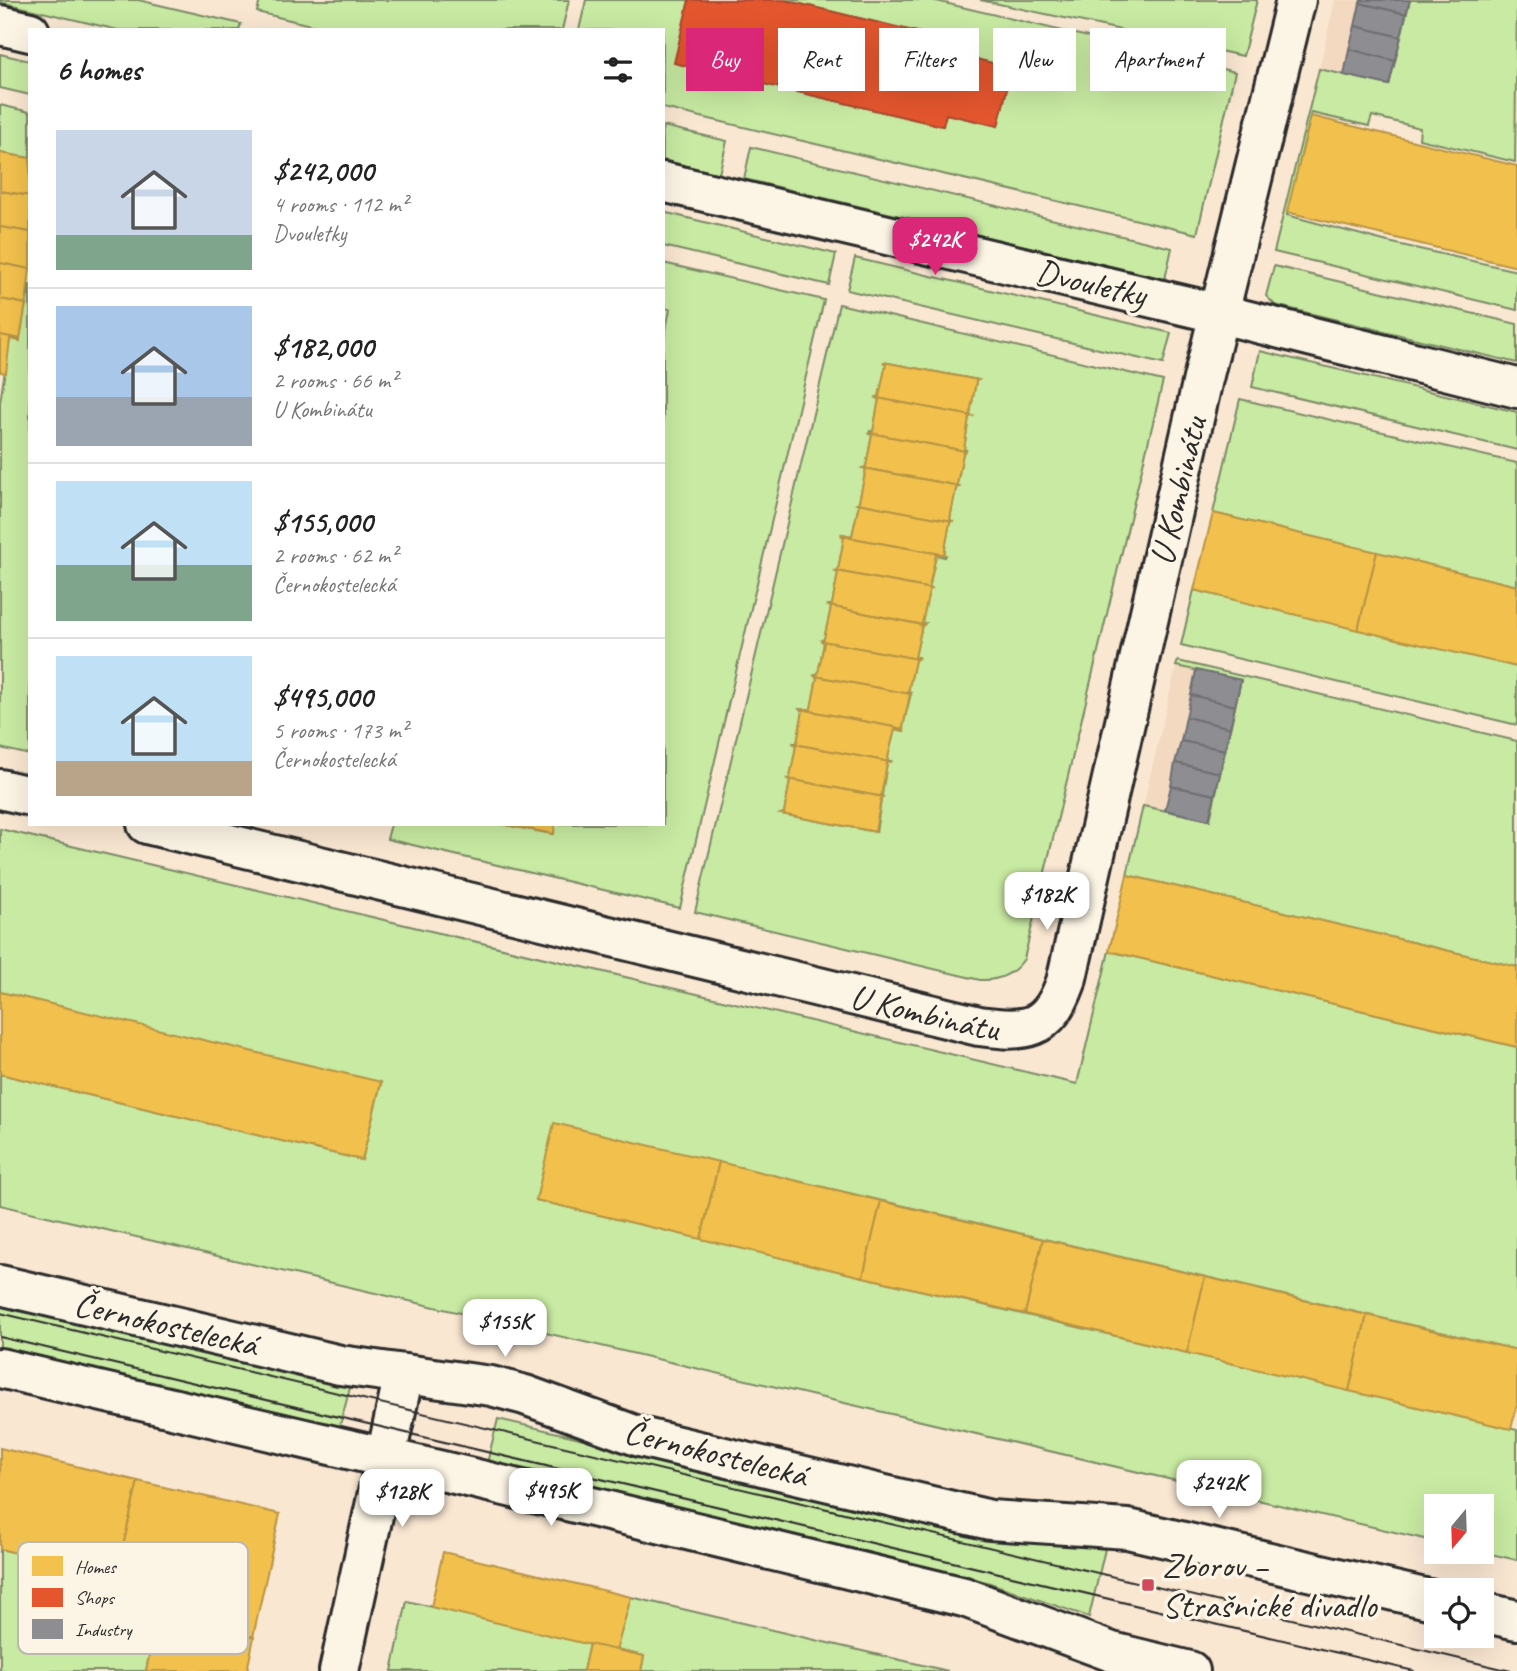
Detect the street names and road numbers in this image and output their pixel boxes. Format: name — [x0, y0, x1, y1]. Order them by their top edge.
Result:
street label: Dvouletky — [1031, 249, 1153, 318]
street label: U Kombinátu — [1139, 411, 1217, 569]
street label: U Kombinátu — [846, 973, 1003, 1051]
street label: Černokostelecká — [70, 1281, 266, 1368]
street label: Černokostelecká — [620, 1409, 816, 1498]

